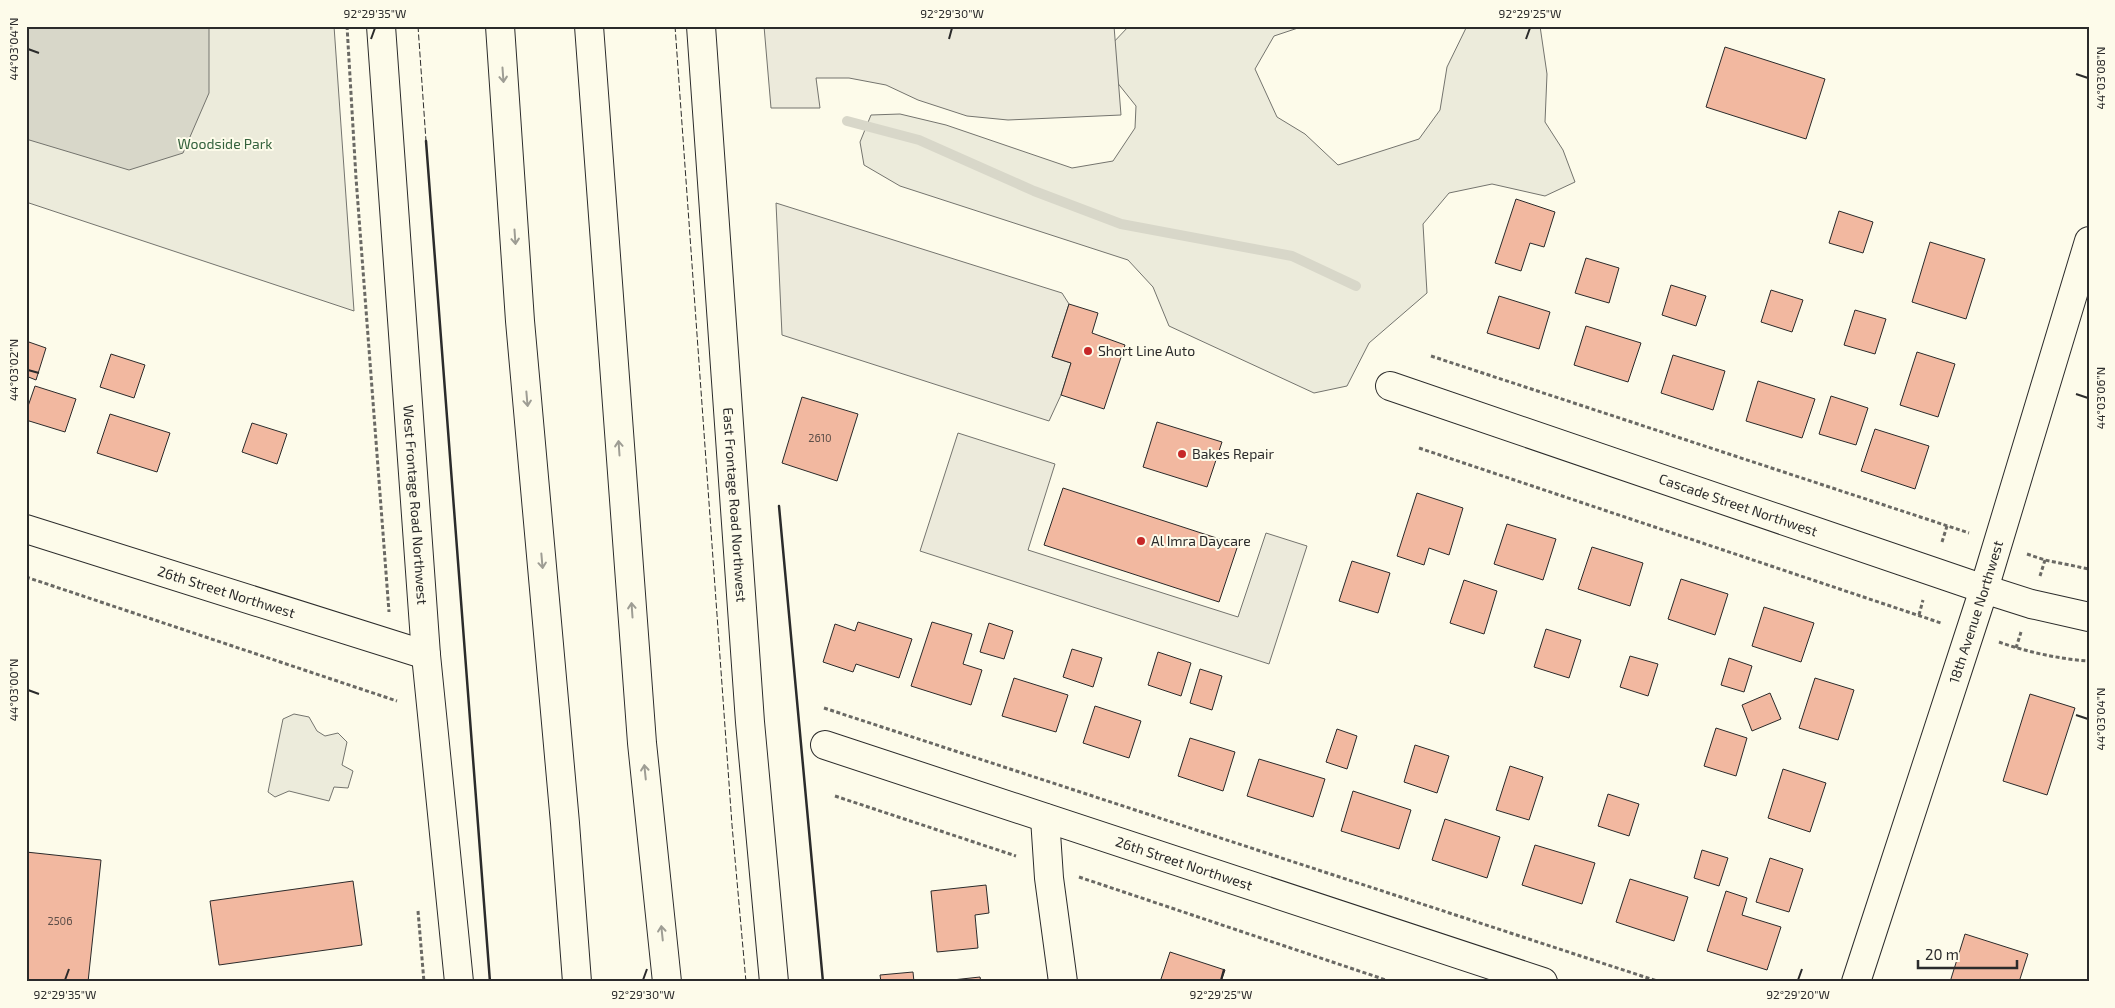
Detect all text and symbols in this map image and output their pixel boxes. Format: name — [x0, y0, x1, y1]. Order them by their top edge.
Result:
text: 92°29'35"W — [344, 6, 406, 20]
text: 92°29'30"W — [920, 6, 984, 20]
text: 92°29'25"W — [1499, 6, 1561, 20]
text: 44°03'04"N — [6, 18, 20, 80]
text: 44°03'08"N — [2093, 47, 2107, 109]
one-way arrow — [499, 67, 508, 83]
park label: Woodside Park — [178, 135, 272, 152]
one-way arrow — [510, 229, 519, 245]
text: 44°03'02"N — [6, 339, 20, 401]
place label: Short Line Auto — [1098, 342, 1195, 359]
marker: Short Line Auto — [1082, 345, 1094, 357]
text: 44°03'06"N — [2093, 367, 2107, 429]
one-way arrow — [523, 391, 532, 407]
street label: West Frontage Road Northwest — [400, 404, 431, 605]
street label: East Frontage Road Northwest — [720, 407, 751, 603]
house number: 2610 — [808, 431, 832, 444]
one-way arrow — [614, 440, 624, 456]
place label: Bakes Repair — [1192, 445, 1274, 462]
marker: Bakes Repair — [1176, 448, 1188, 460]
street label: Cascade Street Northwest — [1657, 470, 1820, 540]
place label: Al Imra Daycare — [1151, 532, 1251, 549]
marker: Al Imra Daycare — [1135, 535, 1147, 547]
street label: 18th Avenue Northwest — [1945, 538, 2006, 685]
one-way arrow — [537, 553, 547, 569]
street label: 26th Street Northwest — [156, 562, 297, 621]
one-way arrow — [627, 602, 636, 618]
text: 44°03'00"N — [6, 659, 20, 721]
text: 44°03'04"N — [2093, 688, 2107, 750]
one-way arrow — [640, 764, 650, 780]
street label: 26th Street Northwest — [1114, 833, 1255, 893]
house number: 2506 — [47, 914, 73, 927]
one-way arrow — [657, 926, 667, 942]
scale bar — [1918, 938, 2016, 970]
text: 20 m — [1925, 945, 1959, 963]
text: 92°29'35"W — [34, 987, 96, 1001]
text: 92°29'30"W — [611, 987, 675, 1001]
text: 92°29'25"W — [1190, 987, 1252, 1001]
text: 92°29'20"W — [1766, 987, 1830, 1001]

